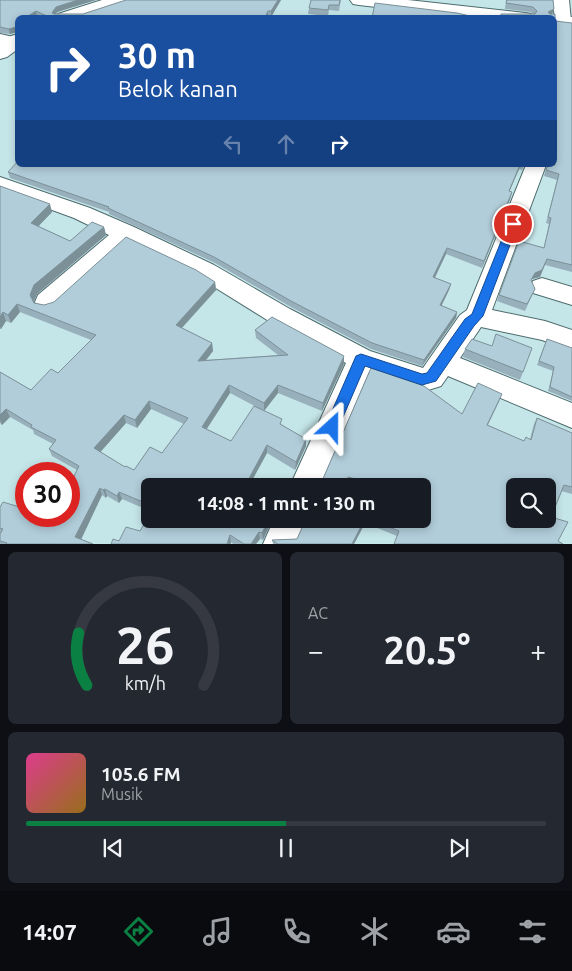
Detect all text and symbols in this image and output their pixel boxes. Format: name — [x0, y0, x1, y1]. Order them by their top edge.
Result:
icon: right — [35, 35, 100, 100]
text: 30 m — [118, 35, 196, 75]
text: Belok kanan — [118, 76, 238, 101]
icon: left — [219, 130, 247, 158]
icon: ahead — [272, 130, 300, 158]
icon: right — [325, 130, 353, 158]
pin — [492, 203, 534, 245]
icon: arrive — [499, 210, 527, 238]
position arrow — [305, 400, 357, 452]
speed limit sign: 30 — [15, 462, 80, 527]
map controls — [506, 478, 556, 528]
button: search — [506, 478, 556, 528]
text: 14:08 · 1 mnt · 130 m — [197, 492, 375, 514]
text: AC — [308, 604, 328, 622]
text: 26 — [116, 616, 174, 674]
text: 20.5° — [383, 629, 471, 671]
text: − — [308, 635, 324, 666]
text: + — [530, 635, 546, 666]
text: km/h — [124, 673, 166, 693]
text: 105.6 FM — [101, 763, 181, 785]
text: Musik — [101, 785, 143, 803]
icon: previous — [99, 834, 127, 862]
icon: pause — [272, 834, 300, 862]
icon: next — [445, 834, 473, 862]
icon: directions — [121, 914, 156, 949]
icon: music — [200, 914, 235, 949]
icon: phone — [279, 914, 314, 949]
icon: climate — [357, 914, 392, 949]
icon: car — [436, 914, 471, 949]
icon: filters — [515, 914, 550, 949]
text: 14:07 — [22, 919, 77, 944]

